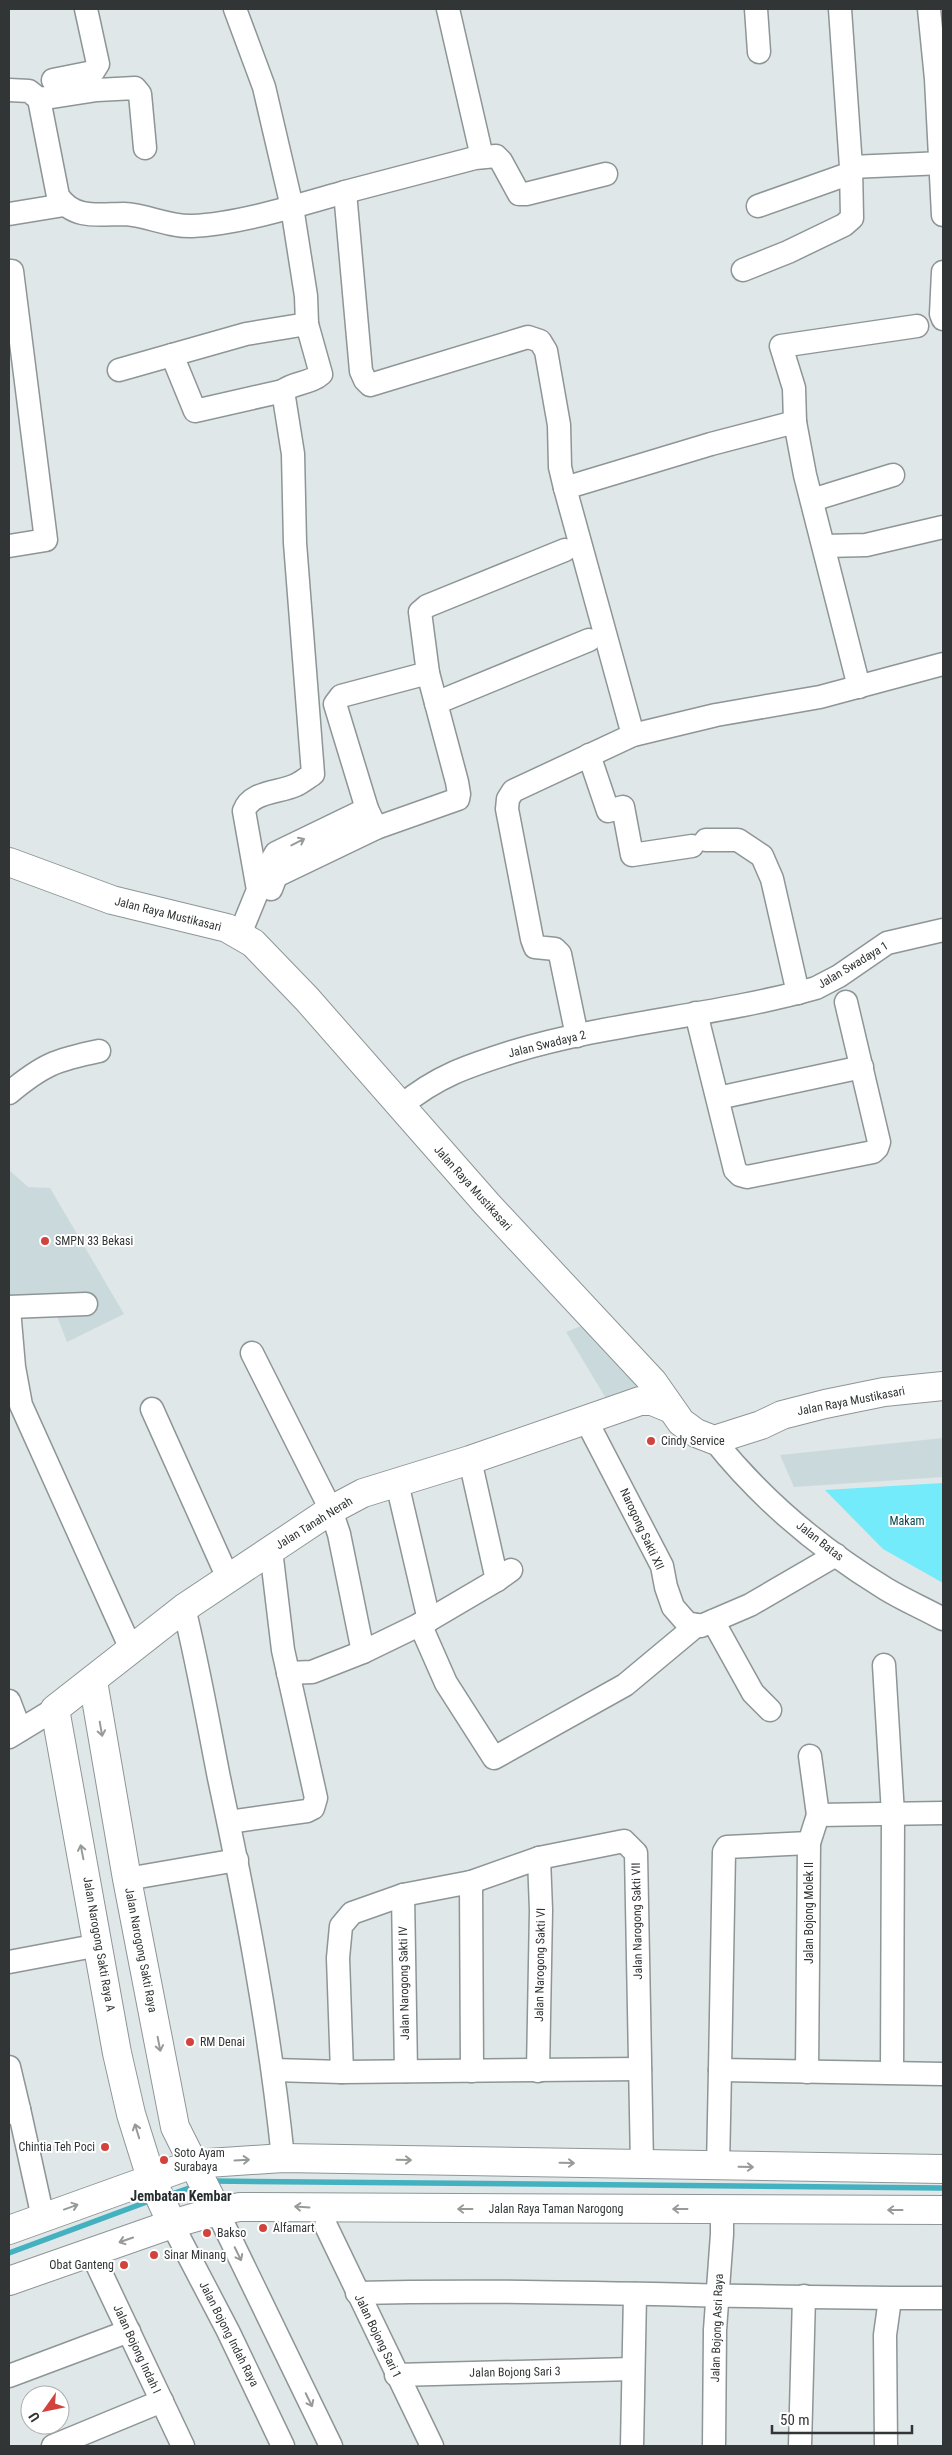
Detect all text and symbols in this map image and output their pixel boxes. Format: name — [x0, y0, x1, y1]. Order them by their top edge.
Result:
one-way arrow — [290, 837, 305, 846]
street label: Jalan Raya Mustikasari — [113, 894, 223, 934]
street label: Jalan Swadaya 1 — [815, 939, 891, 991]
street label: Jalan Swadaya 2 — [507, 1028, 587, 1060]
street label: Jalan Raya Mustikasari — [431, 1143, 515, 1233]
place label: SMPN 33 Bekasi — [55, 1234, 133, 1248]
marker: SMPN 33 Bekasi — [39, 1235, 51, 1247]
street label: Jalan Raya Mustikasari — [796, 1384, 906, 1418]
place label: Cindy Service — [661, 1434, 725, 1448]
marker: Cindy Service — [645, 1435, 657, 1447]
street label: Narogong Sakti XII — [617, 1486, 667, 1572]
street label: Jalan Tanah Nerah — [273, 1494, 355, 1552]
park label: Makam — [889, 1514, 925, 1528]
street label: Jalan Batas — [794, 1518, 846, 1564]
one-way arrow — [96, 1721, 106, 1737]
one-way arrow — [76, 1844, 86, 1860]
street label: Jalan Narogong Sakti VII — [629, 1862, 645, 1980]
street label: Jalan Bojong Molek II — [802, 1862, 816, 1964]
street label: Jalan Narogong Sakti Raya A — [80, 1876, 118, 2013]
street label: Jalan Narogong Sakti Raya — [122, 1886, 160, 2014]
street label: Jalan Narogong Sakti VI — [532, 1908, 548, 2022]
street label: Jalan Narogong Sakti IV — [396, 1926, 412, 2040]
one-way arrow — [154, 2035, 164, 2051]
place label: RM Denai — [200, 2035, 245, 2049]
marker: RM Denai — [184, 2036, 196, 2048]
one-way arrow — [131, 2124, 141, 2140]
place label: Chintia Teh Poci — [19, 2140, 95, 2154]
marker: Chintia Teh Poci — [99, 2141, 111, 2153]
place label: Soto Ayam Surabaya — [174, 2146, 225, 2174]
marker: Soto Ayam Surabaya — [158, 2154, 170, 2166]
one-way arrow — [396, 2155, 412, 2165]
one-way arrow — [233, 2156, 249, 2165]
one-way arrow — [558, 2159, 574, 2168]
one-way arrow — [738, 2162, 754, 2172]
district label: Jembatan Kembar — [130, 2188, 232, 2204]
one-way arrow — [63, 2202, 78, 2211]
street label: Jalan Raya Taman Narogong — [489, 2202, 624, 2216]
one-way arrow — [294, 2203, 310, 2212]
one-way arrow — [457, 2204, 473, 2214]
one-way arrow — [672, 2204, 688, 2214]
one-way arrow — [887, 2205, 903, 2215]
place label: Alfamart — [273, 2221, 315, 2235]
marker: Alfamart — [257, 2222, 269, 2234]
place label: Bakso — [217, 2226, 246, 2240]
marker: Bakso — [201, 2227, 213, 2239]
one-way arrow — [118, 2236, 134, 2245]
one-way arrow — [233, 2247, 243, 2262]
place label: Sinar Minang — [164, 2248, 226, 2262]
marker: Sinar Minang — [148, 2249, 160, 2261]
place label: Obat Ganteng — [49, 2258, 114, 2272]
marker: Obat Ganteng — [118, 2259, 130, 2271]
street label: Jalan Bojong Asri Raya — [708, 2273, 726, 2383]
street label: Jalan Bojong Indah Raya — [196, 2279, 262, 2389]
street label: Jalan Bojong Sari 1 — [352, 2292, 404, 2380]
street label: Jalan Bojong Indah I — [110, 2302, 164, 2396]
street label: Jalan Bojong Sari 3 — [469, 2364, 561, 2380]
north arrow — [20, 2385, 70, 2435]
one-way arrow — [304, 2393, 314, 2408]
scale bar — [772, 2402, 912, 2434]
text: U — [25, 2409, 43, 2425]
text: 50 m — [780, 2411, 810, 2429]

